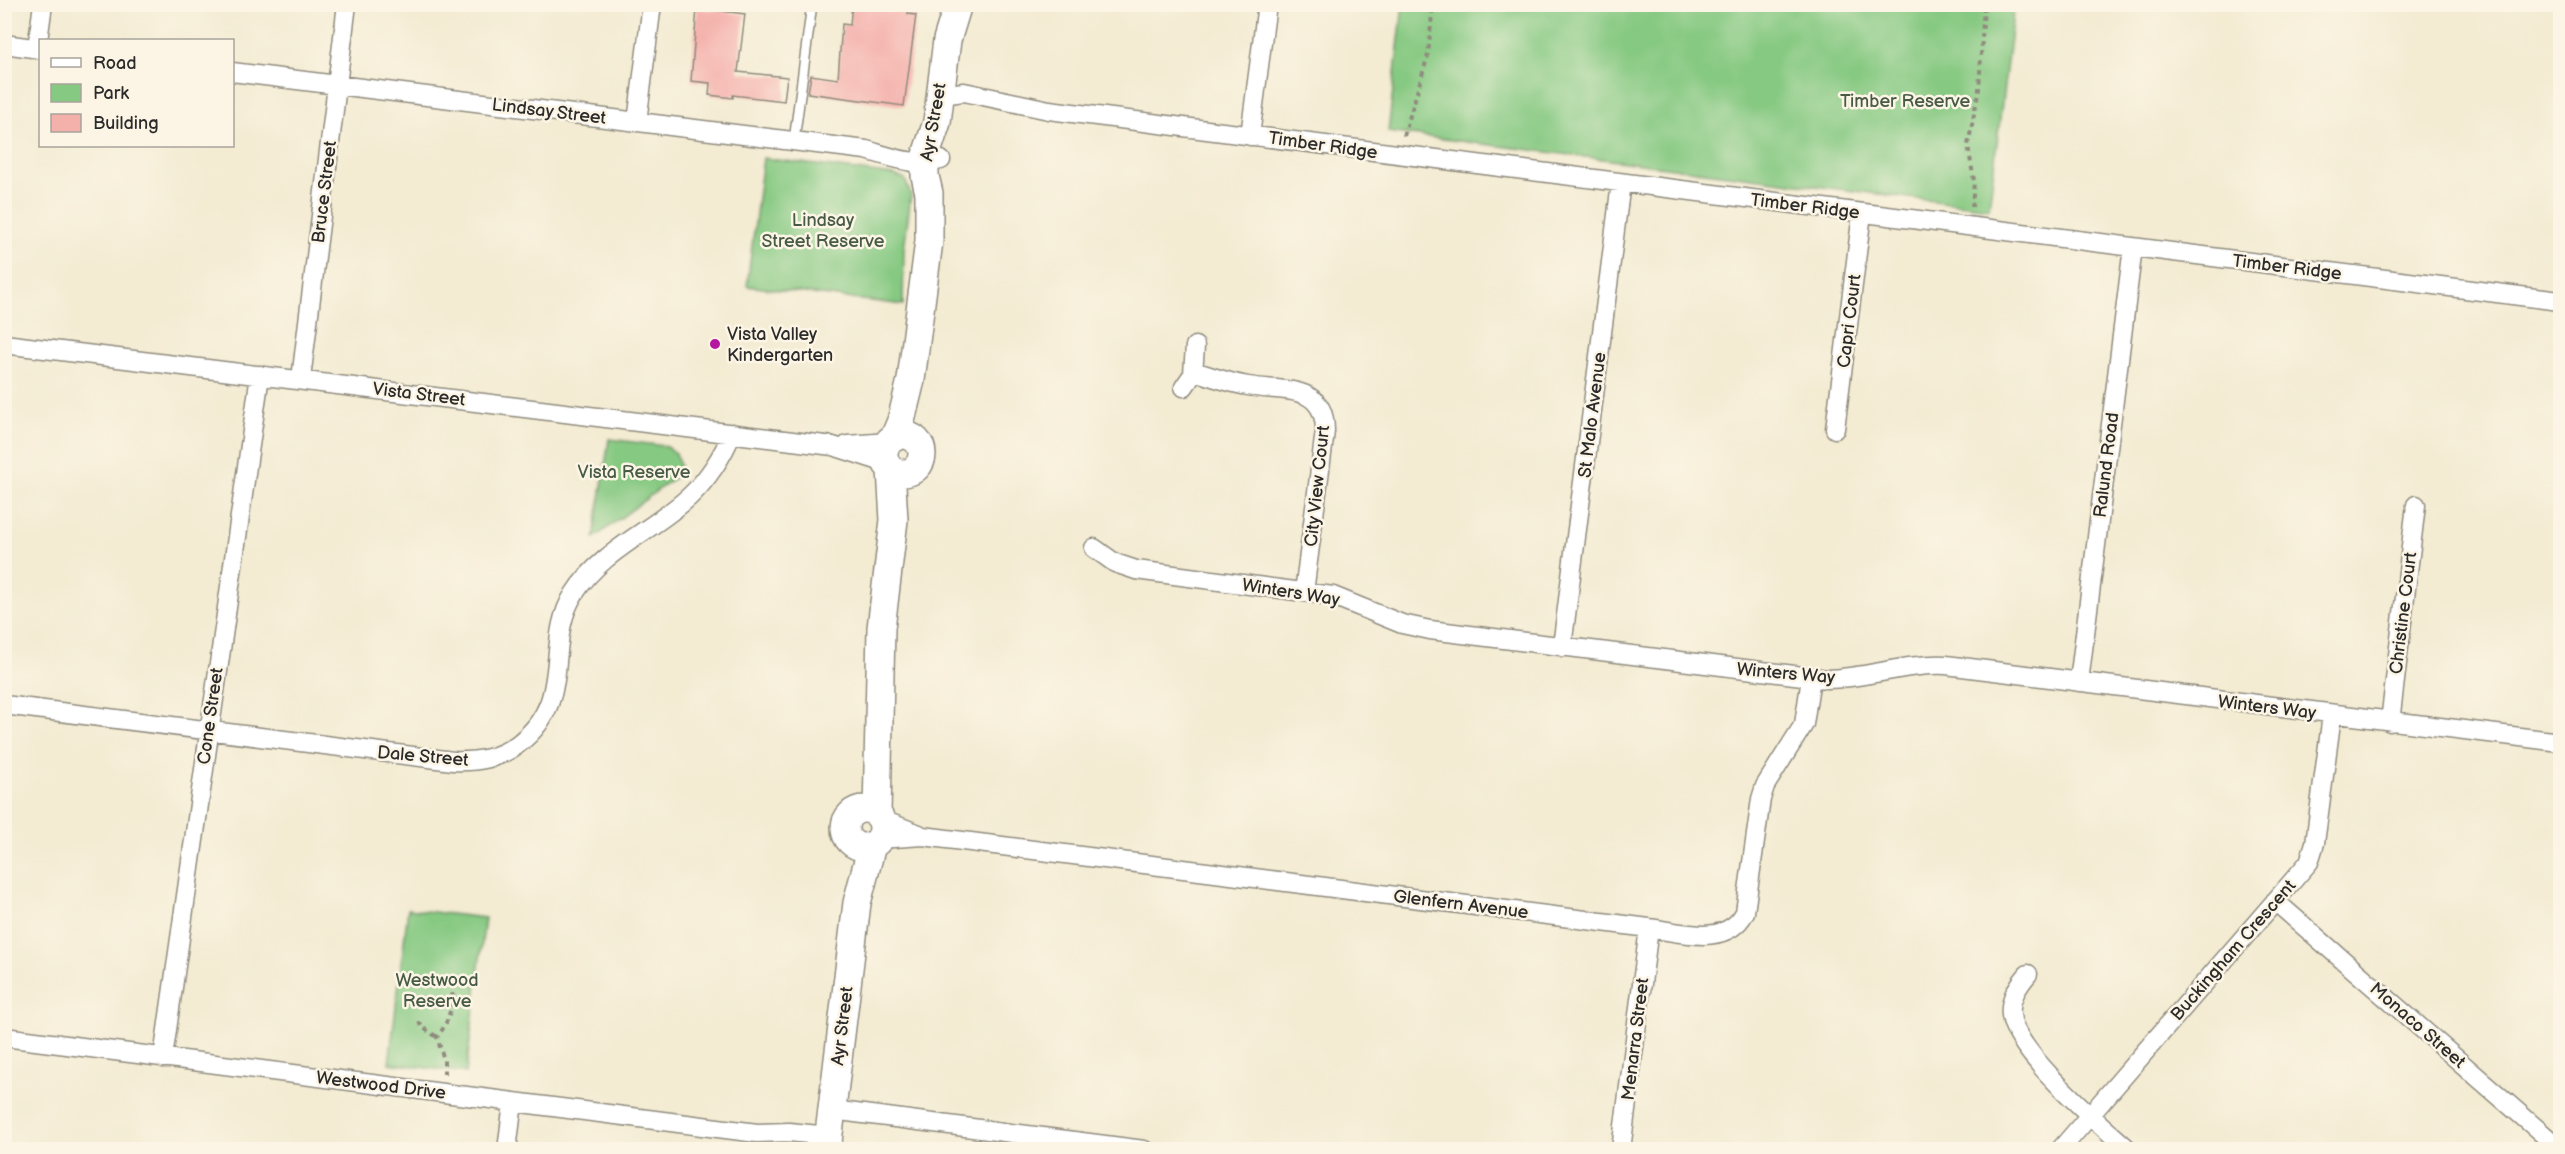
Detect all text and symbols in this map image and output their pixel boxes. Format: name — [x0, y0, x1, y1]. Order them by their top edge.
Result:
legend — [39, 39, 234, 147]
text: Road — [93, 53, 137, 74]
street label: Ayr Street — [916, 81, 951, 163]
text: Park — [93, 83, 129, 104]
park label: Timber Reserve — [1840, 91, 1970, 112]
street label: Lindsay Street — [491, 94, 608, 129]
text: Building — [93, 113, 159, 134]
street label: Timber Ridge — [1267, 127, 1379, 164]
street label: Bruce Street — [308, 139, 341, 244]
street label: Timber Ridge — [1749, 189, 1861, 224]
park label: Lindsay Street Reserve — [762, 210, 885, 252]
street label: Timber Ridge — [2231, 250, 2343, 285]
street label: Capri Court — [1833, 273, 1866, 369]
place label: Vista Valley Kindergarten — [727, 324, 833, 366]
marker: Vista Valley Kindergarten — [708, 337, 722, 351]
street label: St Malo Avenue — [1574, 351, 1611, 479]
street label: Vista Street — [371, 378, 467, 411]
street label: Ralund Road — [2090, 411, 2123, 519]
street label: City View Court — [1301, 424, 1334, 548]
park label: Vista Reserve — [578, 462, 691, 483]
street label: Christine Court — [2386, 550, 2421, 675]
street label: Winters Way — [1240, 574, 1342, 611]
street label: Winters Way — [1736, 659, 1837, 688]
street label: Cone Street — [193, 666, 228, 766]
street label: Winters Way — [2217, 691, 2318, 724]
street label: Dale Street — [376, 742, 470, 771]
street label: Buckingham Crescent — [2166, 875, 2301, 1025]
street label: Glenfern Avenue — [1392, 886, 1530, 923]
park label: Westwood Reserve — [395, 970, 479, 1012]
street label: Menarra Street — [1618, 976, 1653, 1102]
street label: Monaco Street — [2366, 978, 2470, 1073]
street label: Ayr Street — [827, 985, 858, 1067]
street label: Westwood Drive — [315, 1067, 447, 1104]

